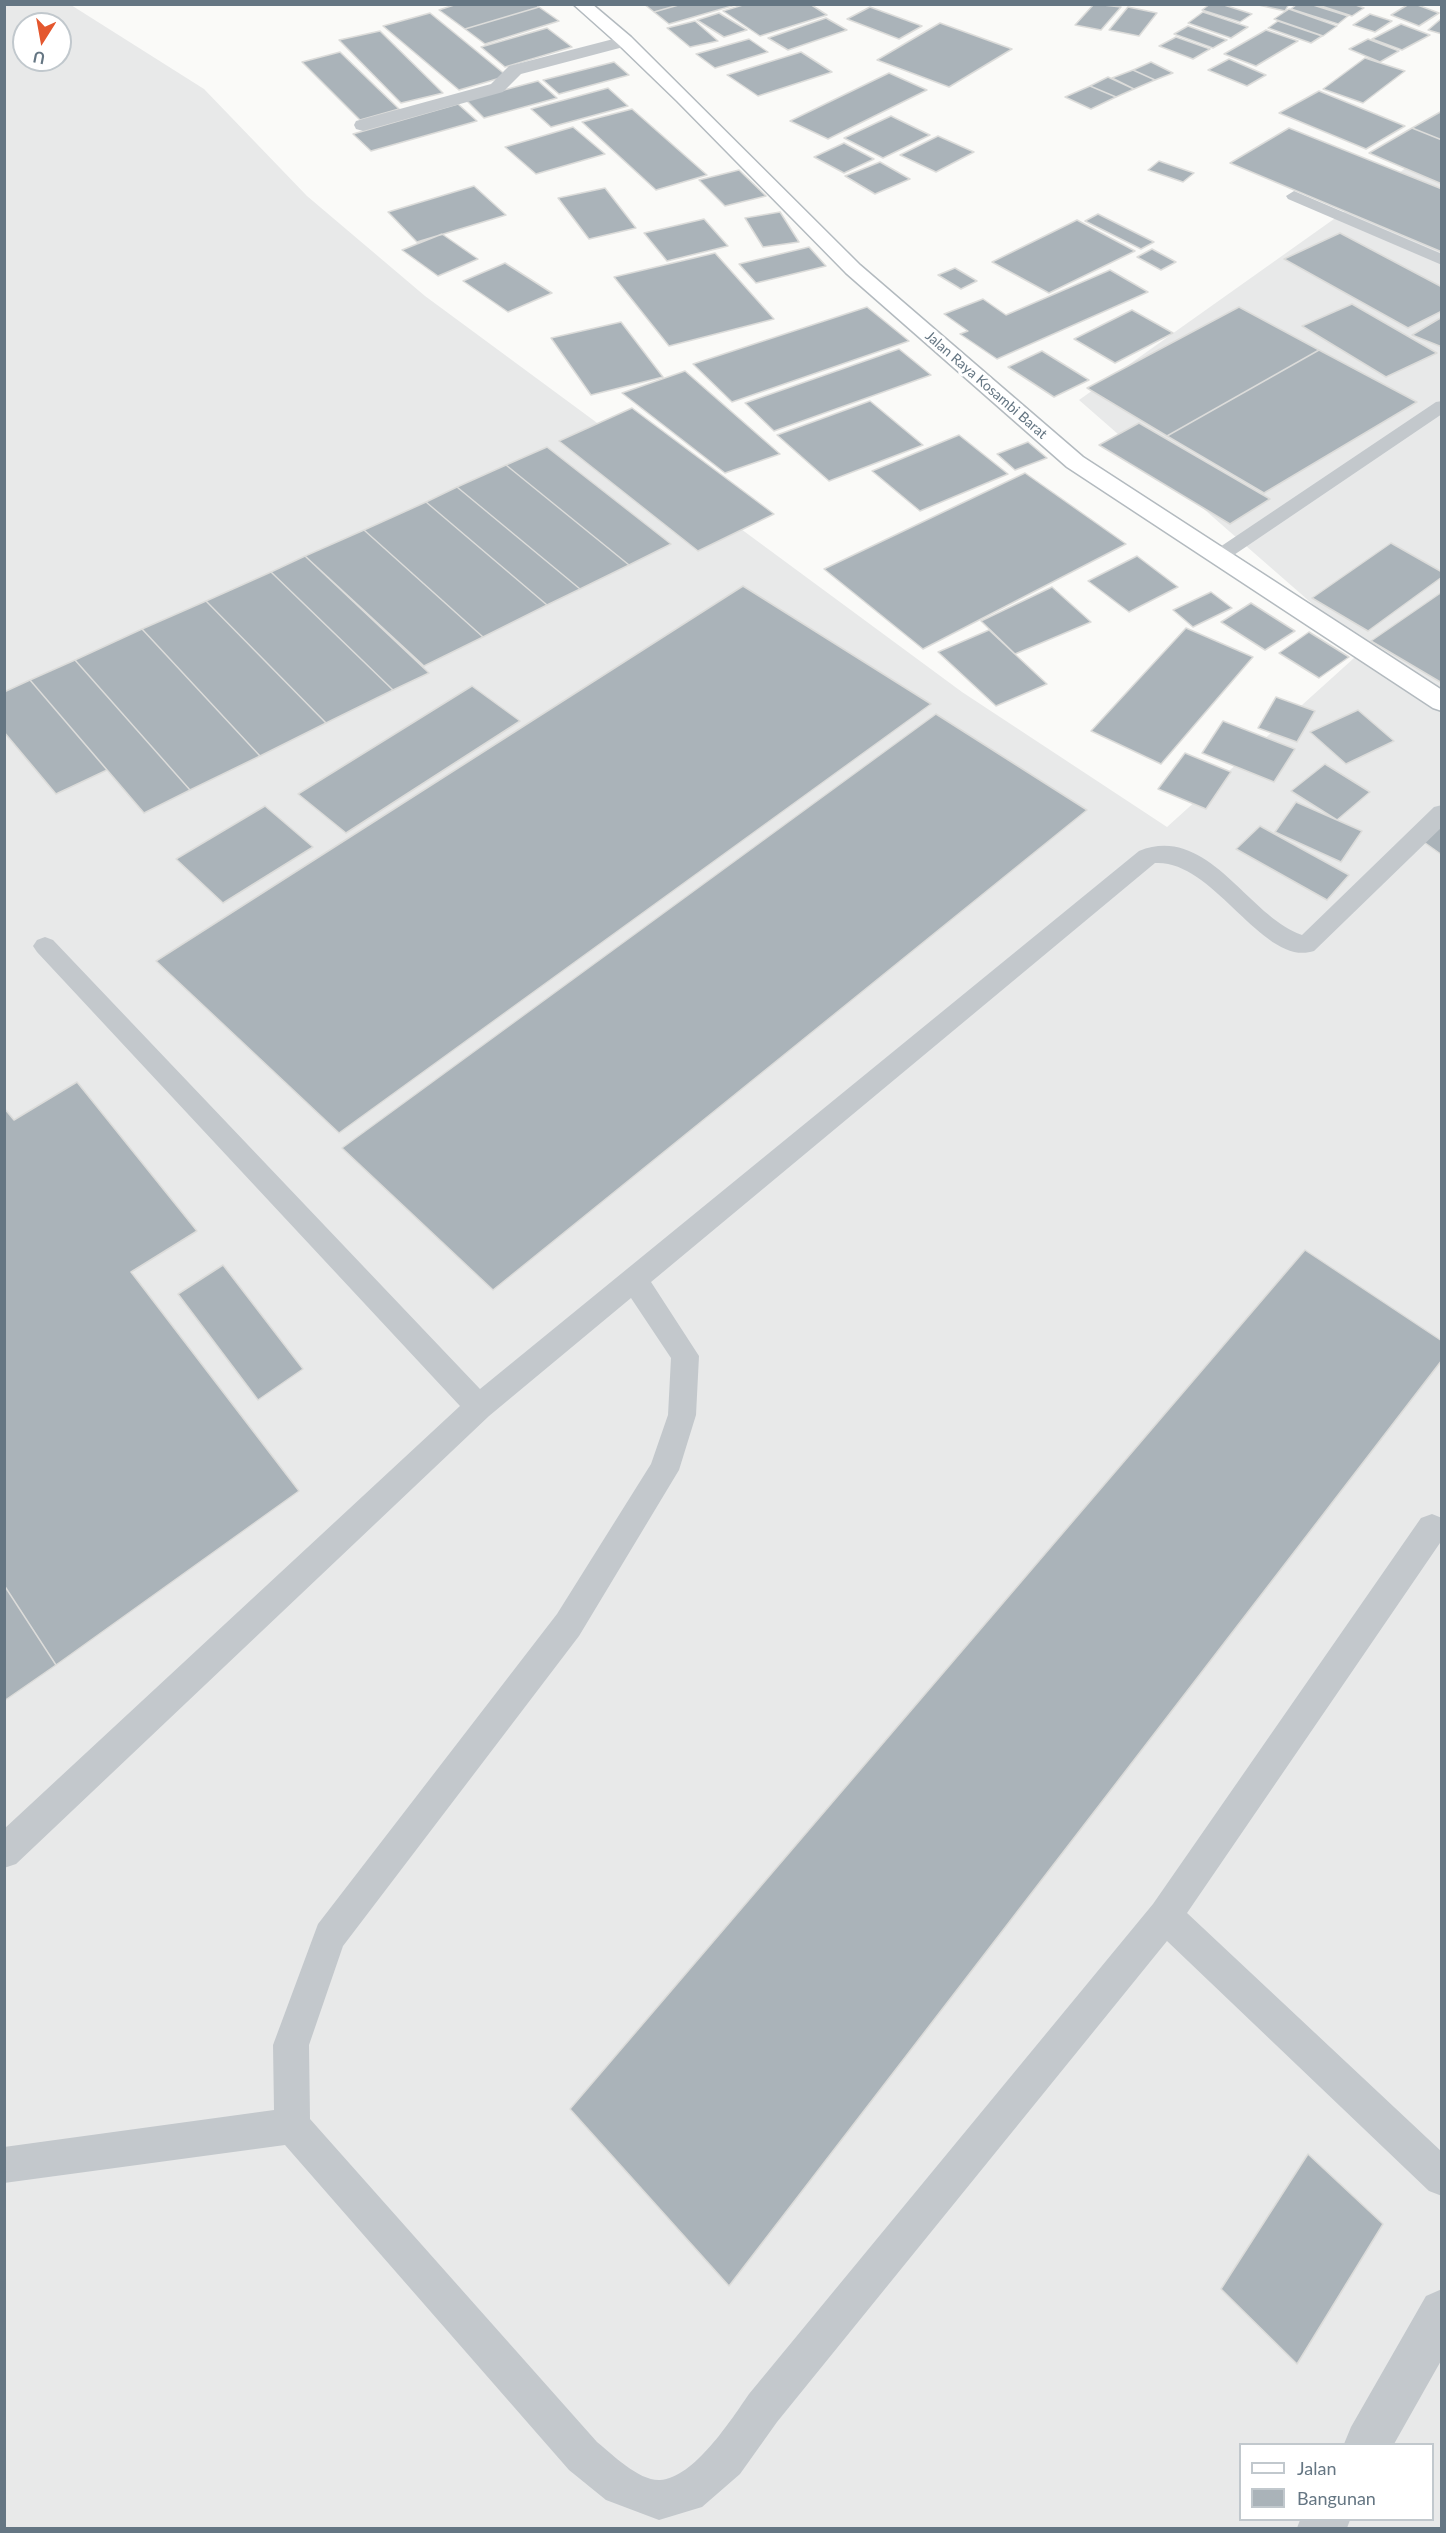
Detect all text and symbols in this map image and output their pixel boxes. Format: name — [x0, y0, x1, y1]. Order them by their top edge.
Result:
north arrow — [12, 12, 72, 72]
text: U — [31, 48, 47, 69]
street label: Jalan Raya Kosambi Barat — [922, 327, 1050, 443]
legend — [1239, 2443, 1434, 2521]
text: Jalan — [1297, 2457, 1336, 2479]
text: Bangunan — [1297, 2487, 1376, 2509]

